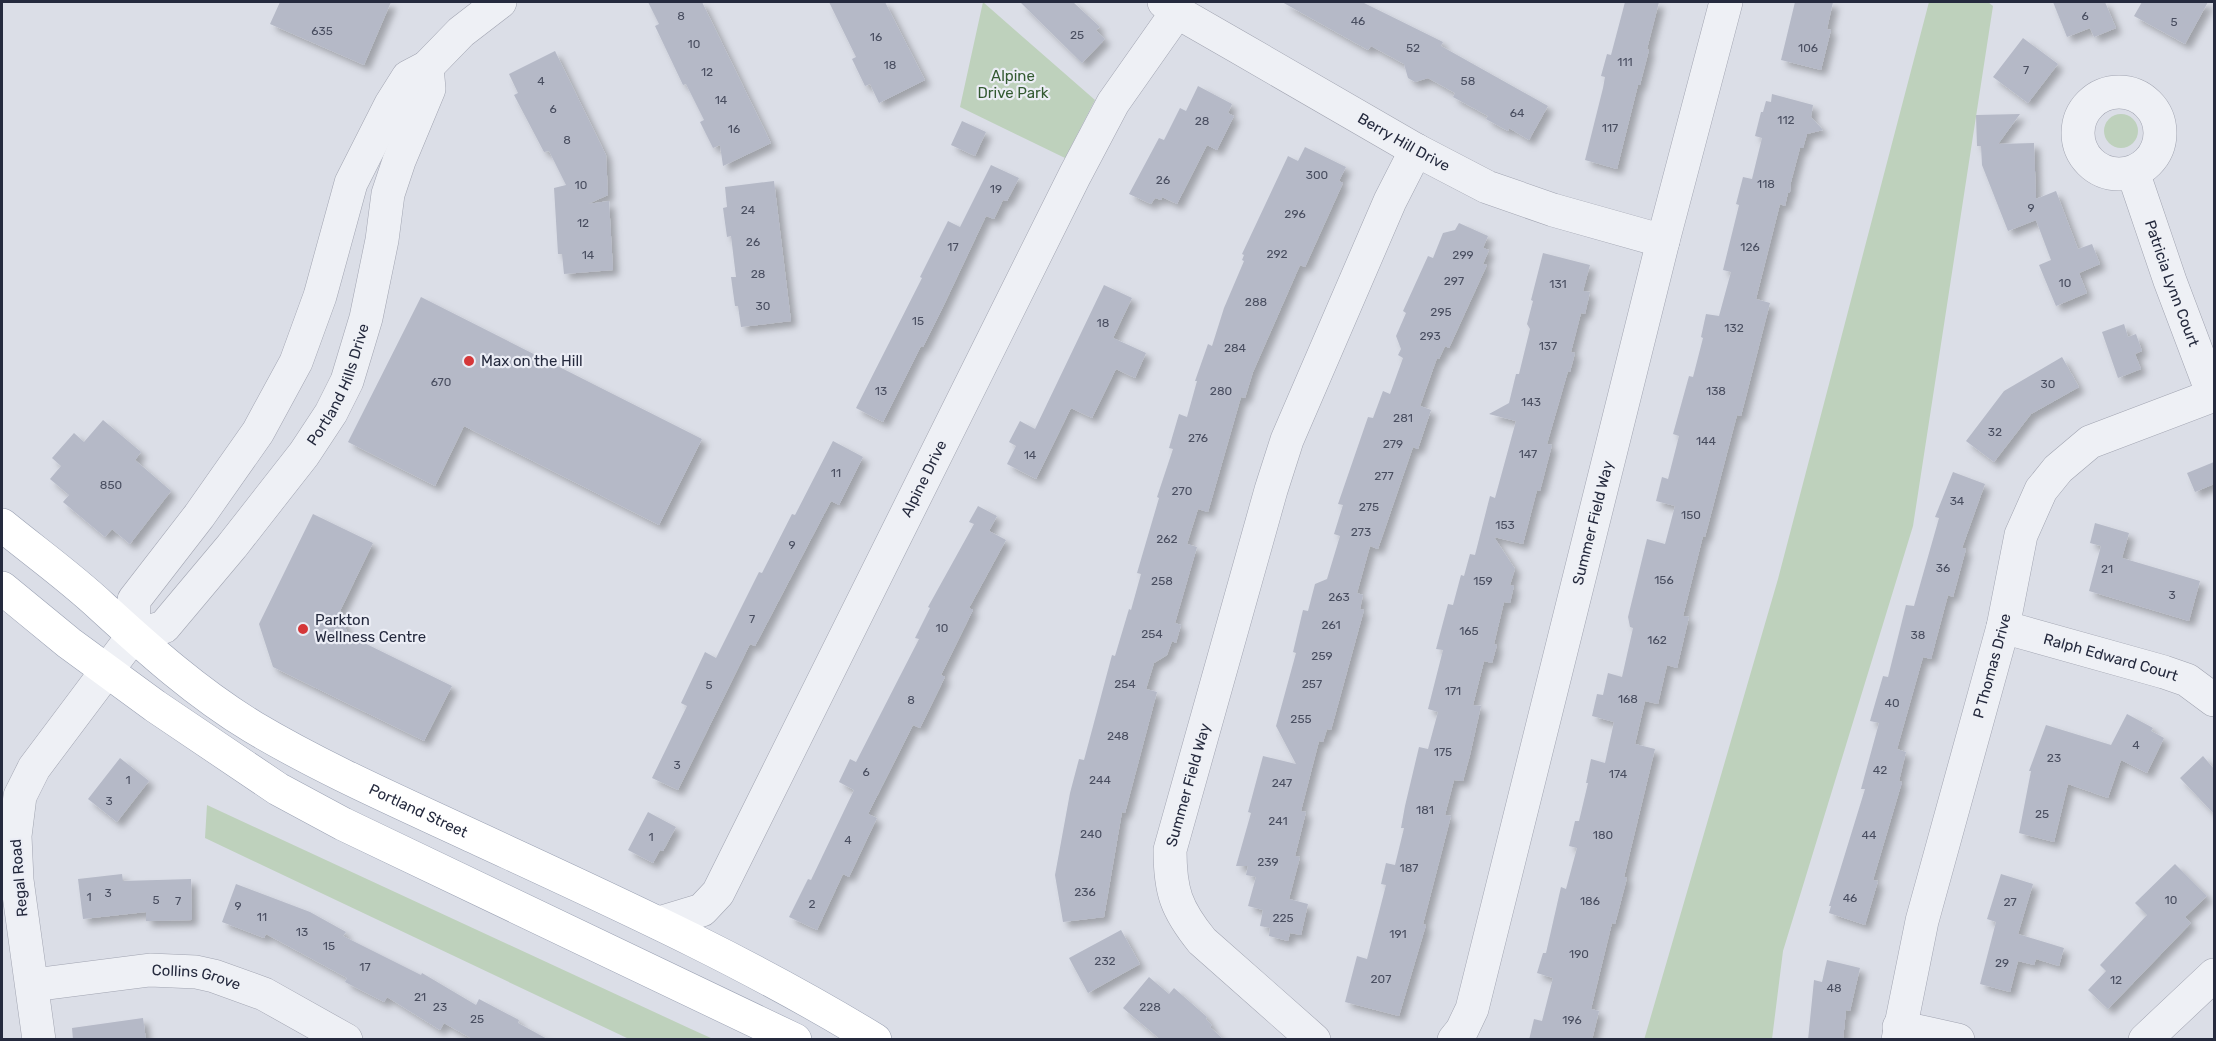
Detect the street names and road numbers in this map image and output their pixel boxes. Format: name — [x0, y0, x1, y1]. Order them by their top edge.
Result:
street label: Berry Hill Drive — [1355, 109, 1453, 175]
street label: Patricia Lynn Court — [2141, 218, 2203, 349]
street label: Portland Hills Drive — [303, 321, 373, 449]
street label: Alpine Drive — [897, 437, 951, 520]
street label: Summer Field Way — [1569, 459, 1617, 587]
street label: P Thomas Drive — [1969, 612, 2014, 720]
street label: Ralph Edward Court — [2042, 630, 2181, 685]
street label: Summer Field Way — [1162, 721, 1214, 849]
street label: Portland Street — [366, 780, 471, 842]
street label: Regal Road — [7, 838, 31, 918]
street label: Collins Grove — [151, 961, 243, 994]

